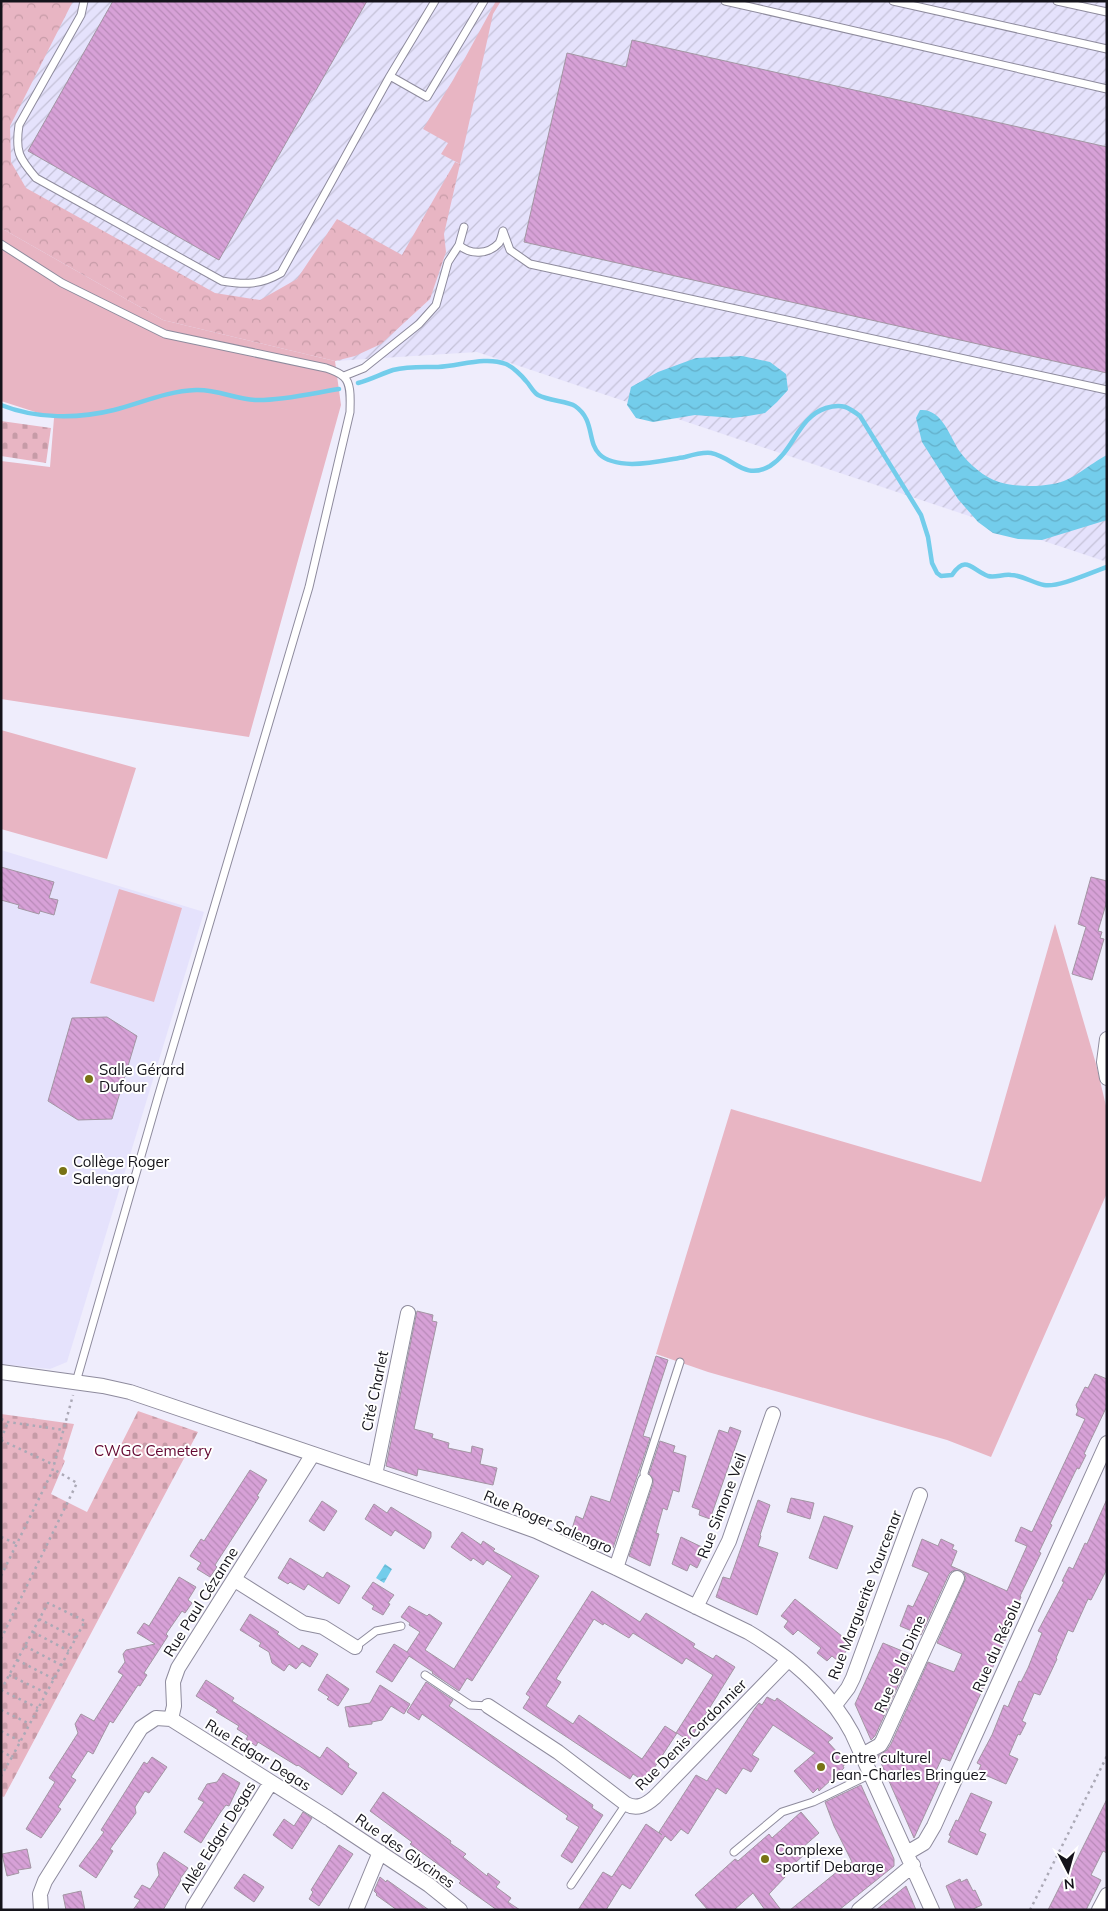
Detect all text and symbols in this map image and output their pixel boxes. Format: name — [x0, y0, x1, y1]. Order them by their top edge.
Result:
place label: Salle Gérard Dufour — [99, 1060, 184, 1096]
marker: Salle Gérard Dufour — [83, 1073, 95, 1085]
place label: Collège Roger Salengro — [73, 1152, 170, 1188]
marker: Collège Roger Salengro — [57, 1165, 69, 1177]
street label: Cité Charlet — [357, 1349, 392, 1433]
park label: CWGC Cemetery — [94, 1441, 212, 1460]
street label: Rue Simone Veil — [693, 1450, 750, 1561]
street label: Rue Roger Salengro — [481, 1486, 616, 1557]
street label: Rue Marguerite Yourcenar — [823, 1507, 906, 1682]
street label: Rue Paul Cézanne — [159, 1543, 242, 1660]
street label: Rue du Résolu — [968, 1597, 1025, 1695]
street label: Rue de la Dime — [870, 1612, 930, 1716]
street label: Rue Denis Cordonnier — [631, 1674, 751, 1794]
street label: Rue Edgar Degas — [202, 1714, 315, 1795]
place label: Centre culturel Jean-Charles Bringuez — [831, 1748, 987, 1784]
marker: Centre culturel Jean-Charles Bringuez — [815, 1761, 827, 1773]
street label: Allée Edgar Degas — [175, 1777, 260, 1896]
street label: Rue des Glycines — [352, 1809, 459, 1892]
place label: Complexe sportif Debarge — [775, 1840, 884, 1876]
north arrow — [1043, 1846, 1093, 1896]
marker: Complexe sportif Debarge — [759, 1853, 771, 1865]
text: N — [1063, 1874, 1076, 1893]

